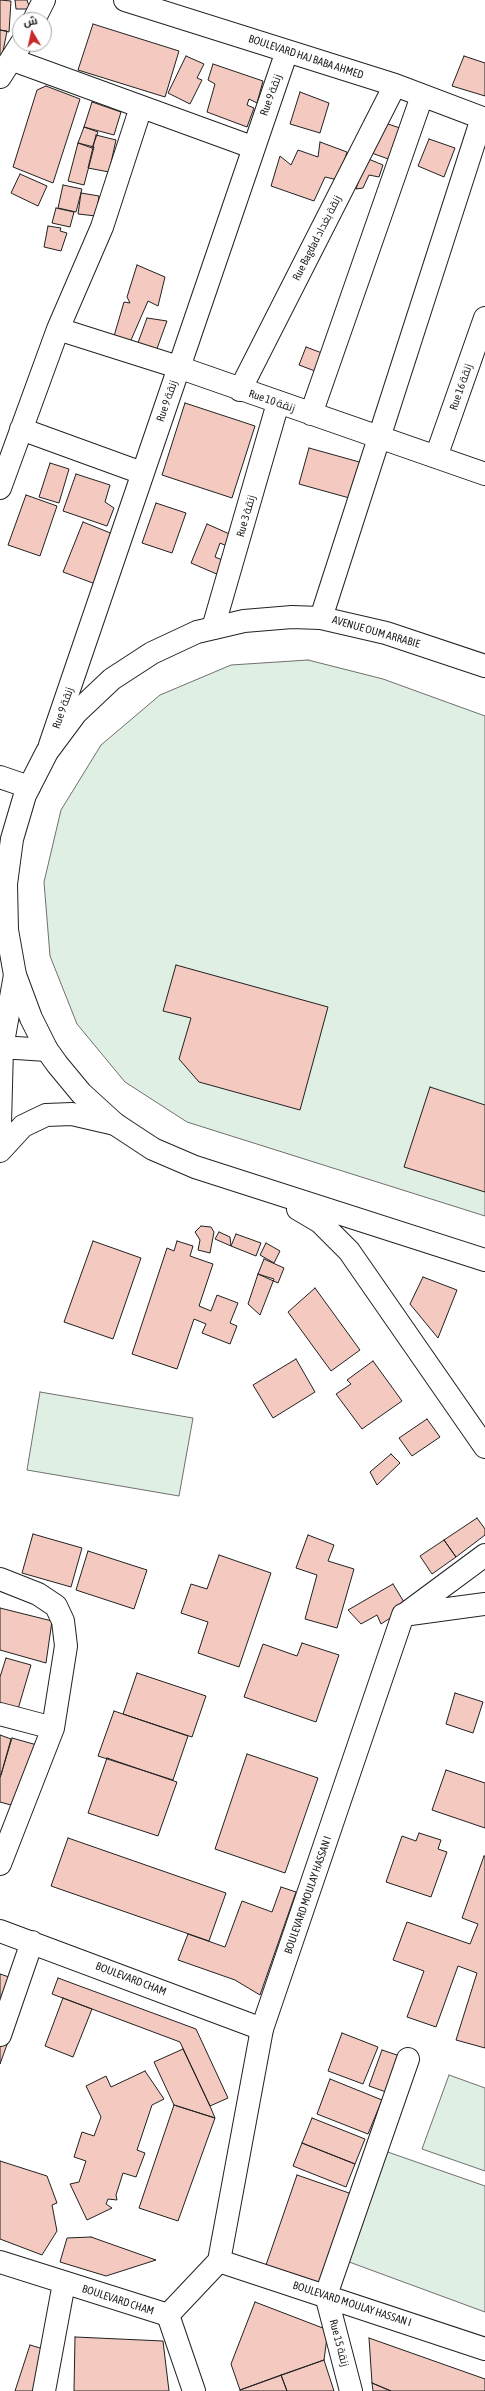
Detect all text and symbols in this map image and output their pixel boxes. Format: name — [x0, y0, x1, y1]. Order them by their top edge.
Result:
north arrow — [12, 12, 52, 52]
text: ش — [22, 14, 38, 28]
street label: BOULEVARD HAJ BABA AHMED — [247, 32, 365, 82]
street label: Rue 9 زنقة — [257, 72, 285, 118]
street label: Rue Bagdad زنقة بغداد — [290, 193, 344, 283]
street label: Rue 16 زنقة — [447, 362, 475, 412]
street label: Rue 9 زنقة — [154, 378, 180, 424]
street label: Rue 10 زنقة — [247, 387, 297, 415]
street label: Rue 3 زنقة — [234, 493, 258, 539]
street label: AVENUE OUM ARRABIE — [331, 613, 421, 651]
street label: Rue 9 زنقة — [50, 685, 76, 731]
street label: BOULEVARD MOULAY HASSAN I — [282, 1834, 334, 1956]
street label: BOULEVARD CHAM — [94, 1959, 168, 1999]
street label: BOULEVARD MOULAY HASSAN I — [291, 2279, 413, 2329]
street label: BOULEVARD CHAM — [80, 2282, 156, 2318]
street label: Rue 15 زنقة — [326, 2318, 352, 2368]

